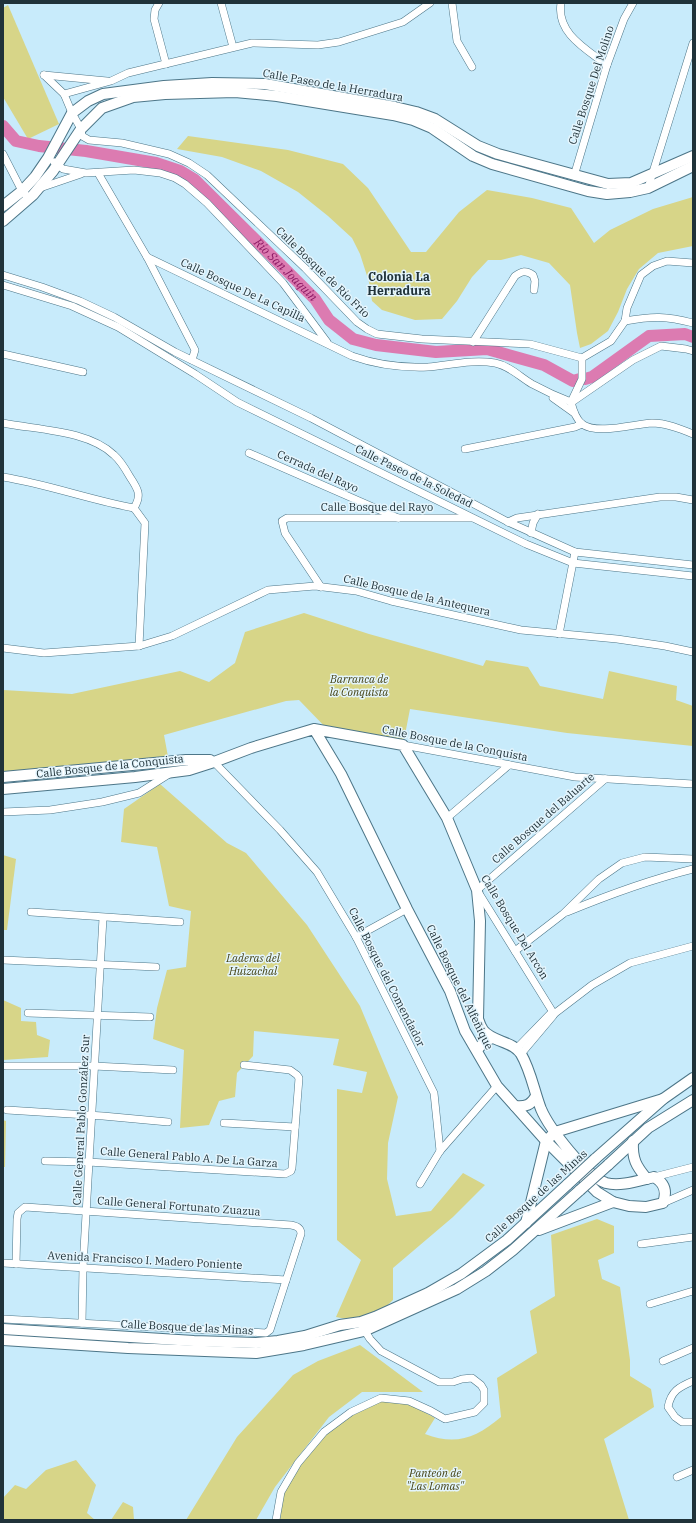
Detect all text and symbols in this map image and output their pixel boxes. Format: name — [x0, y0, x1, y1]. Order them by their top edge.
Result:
street label: Calle Bosque Del Molino — [565, 24, 617, 146]
street label: Calle Paseo de la Herradura — [262, 66, 404, 104]
street label: Calle Bosque de Río Frío — [273, 224, 373, 320]
water label: Río San Joaquín — [250, 234, 321, 304]
street label: Calle Bosque De La Capilla — [178, 255, 308, 325]
district label: Colonia La Herradura — [367, 269, 431, 298]
street label: Calle Paseo de la Soledad — [353, 441, 475, 511]
street label: Cerrada del Rayo — [275, 447, 361, 495]
street label: Calle Bosque del Rayo — [321, 500, 433, 514]
street label: Calle Bosque de la Antequera — [342, 571, 492, 619]
park label: Barranca de la Conquista — [329, 672, 388, 699]
street label: Calle Bosque de la Conquista — [381, 722, 529, 764]
street label: Calle Bosque de la Conquista — [36, 751, 184, 781]
street label: Calle Bosque del Baluarte — [489, 770, 597, 866]
street label: Calle Bosque Del Arcón — [478, 872, 552, 982]
street label: Calle Bosque del Comendador — [346, 905, 428, 1049]
street label: Calle Bosque del Alfeñique — [424, 922, 496, 1052]
park label: Laderas del Huizachal — [225, 951, 281, 978]
street label: Calle General Pablo González Sur — [70, 1034, 92, 1206]
street label: Calle General Pablo A. De La Garza — [100, 1144, 278, 1170]
street label: Calle Bosque de las Minas — [482, 1146, 590, 1246]
street label: Calle General Fortunato Zuazua — [97, 1193, 261, 1219]
street label: Avenida Francisco I. Madero Poniente — [47, 1248, 243, 1272]
street label: Calle Bosque de las Minas — [120, 1317, 254, 1337]
park label: Panteón de "Las Lomas" — [406, 1466, 464, 1493]

